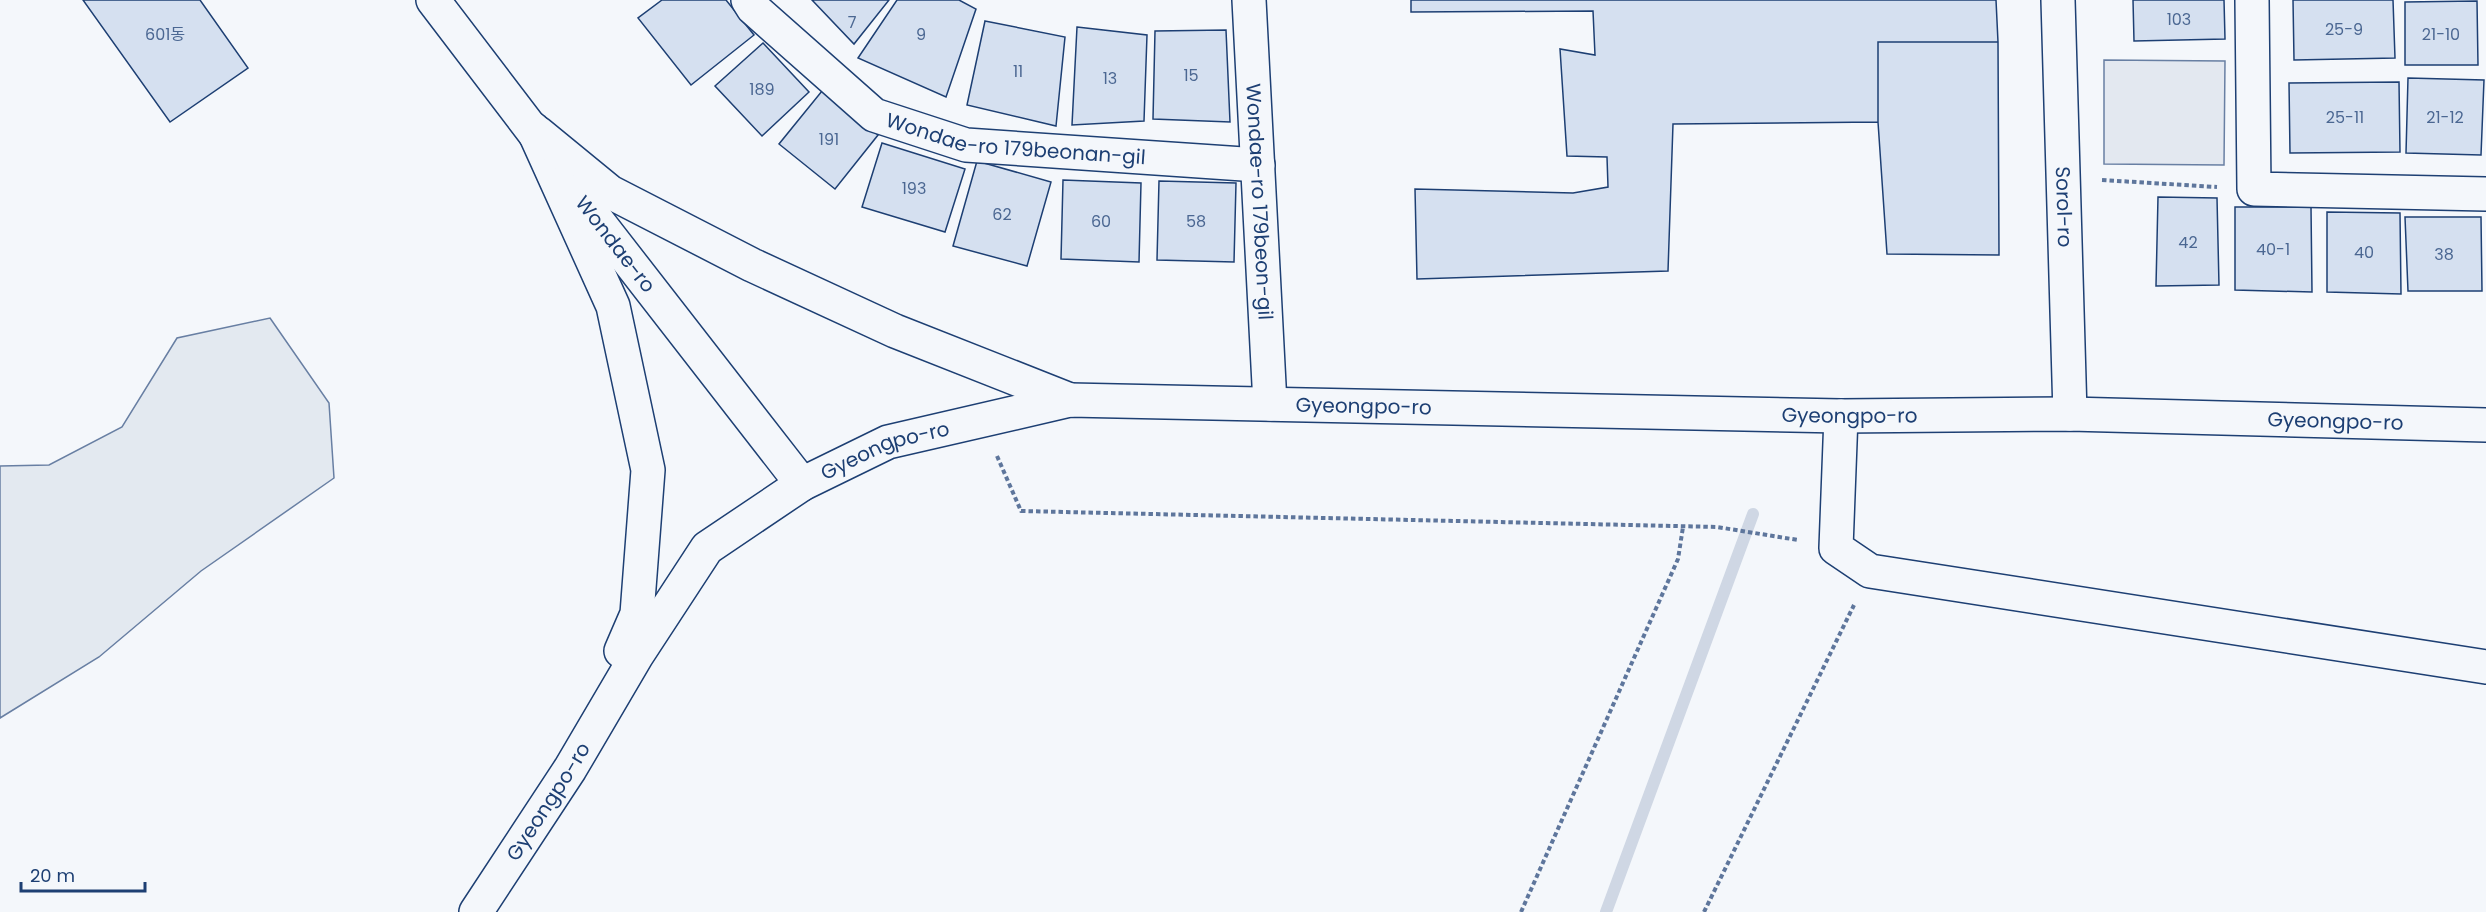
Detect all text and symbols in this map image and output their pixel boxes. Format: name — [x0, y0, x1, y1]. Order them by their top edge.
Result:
house number: 103 — [2167, 8, 2191, 31]
house number: 7 — [848, 11, 857, 34]
house number: 25-9 — [2325, 18, 2363, 41]
house number: 601동 — [145, 23, 185, 46]
house number: 9 — [916, 23, 926, 46]
house number: 21-10 — [2422, 23, 2460, 46]
house number: 11 — [1013, 60, 1023, 83]
house number: 15 — [1183, 64, 1199, 87]
house number: 13 — [1103, 67, 1117, 90]
house number: 189 — [749, 78, 775, 101]
street label: Wondae-ro 179beon-gil — [1239, 83, 1280, 321]
street label: Wondae-ro 179beonan-gil — [882, 106, 1147, 171]
house number: 25-11 — [2326, 106, 2364, 129]
house number: 21-12 — [2426, 106, 2464, 129]
house number: 191 — [819, 128, 839, 151]
street label: Sorol-ro — [2049, 166, 2079, 248]
house number: 193 — [902, 177, 926, 200]
street label: Wondae-ro — [569, 190, 662, 298]
house number: 62 — [992, 203, 1012, 226]
house number: 60 — [1091, 210, 1111, 233]
house number: 58 — [1186, 210, 1206, 233]
house number: 42 — [2178, 231, 2198, 254]
house number: 40-1 — [2256, 238, 2290, 261]
house number: 40 — [2354, 241, 2374, 264]
house number: 38 — [2434, 243, 2454, 266]
street label: Gyeongpo-ro — [1295, 391, 1432, 422]
street label: Gyeongpo-ro — [1781, 401, 1918, 430]
street label: Gyeongpo-ro — [2267, 405, 2404, 437]
street label: Gyeongpo-ro — [816, 414, 952, 487]
street label: Gyeongpo-ro — [499, 737, 597, 866]
scale bar — [21, 855, 146, 893]
text: 20 m — [30, 863, 75, 888]

